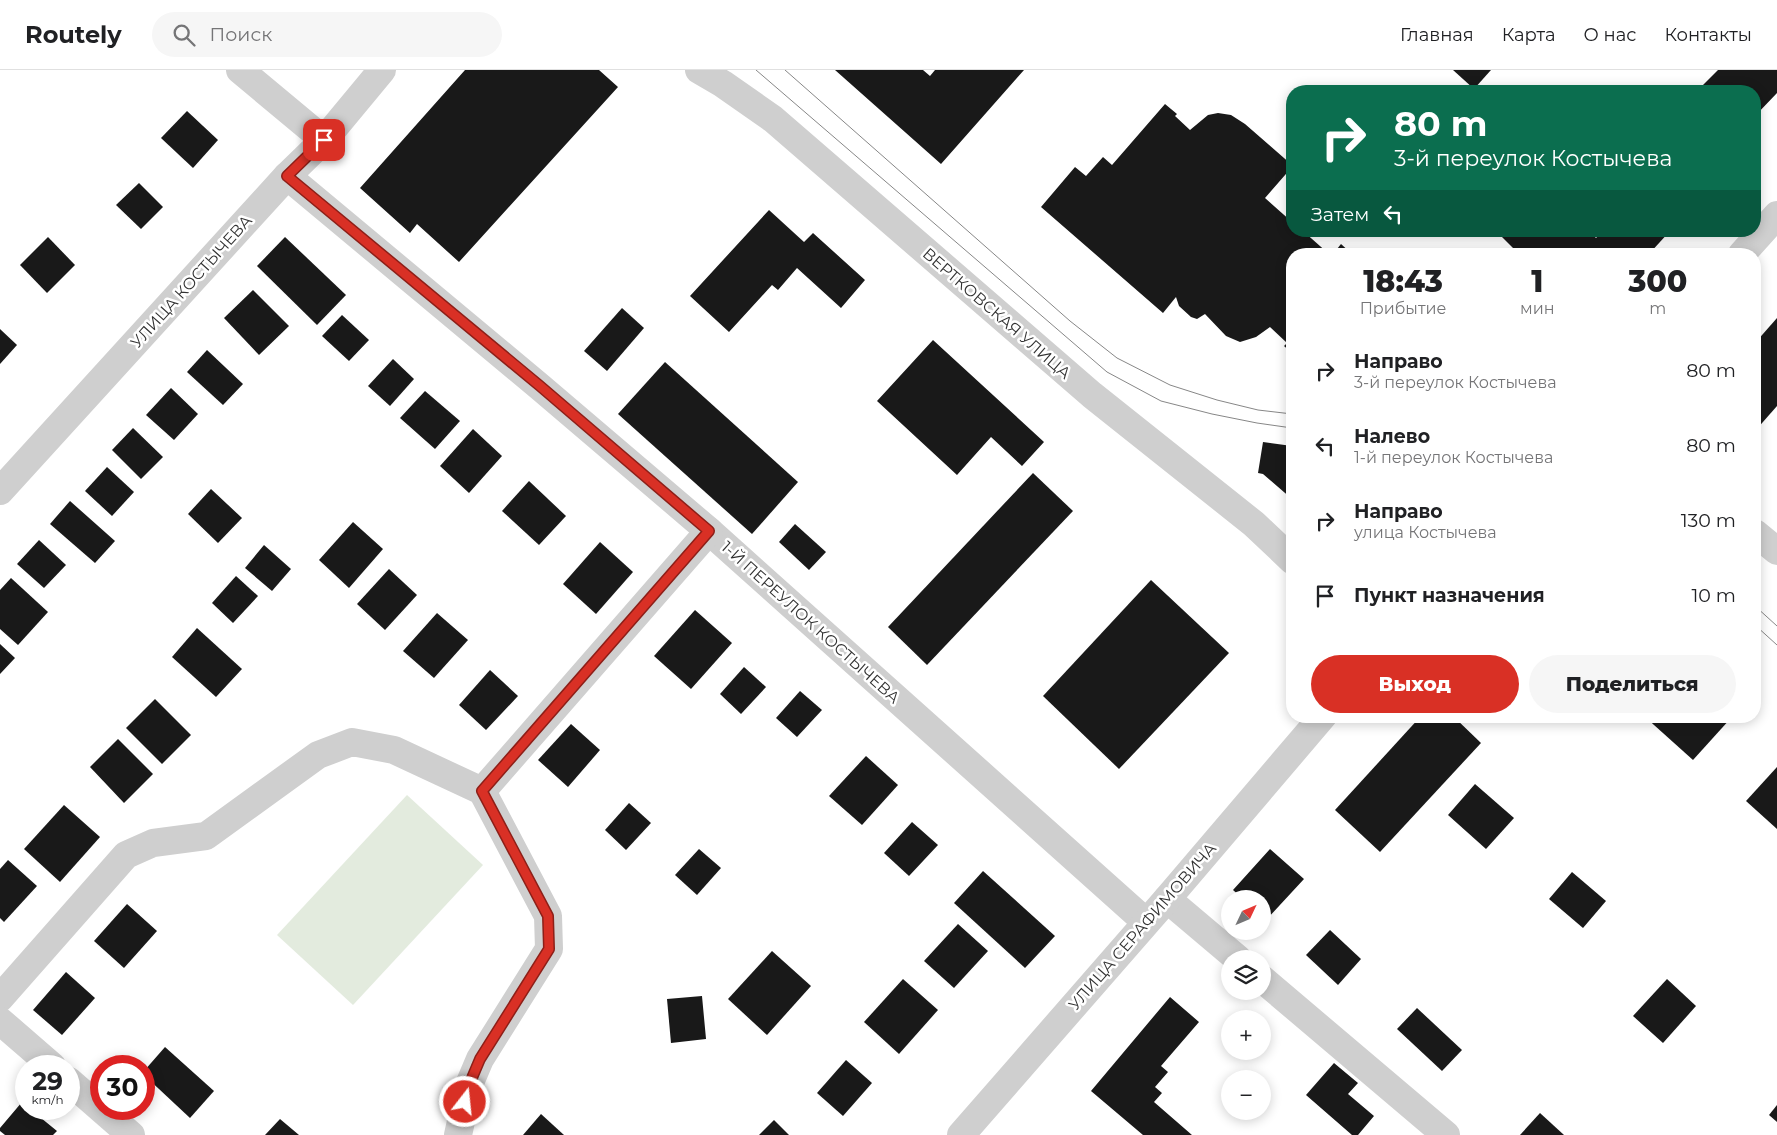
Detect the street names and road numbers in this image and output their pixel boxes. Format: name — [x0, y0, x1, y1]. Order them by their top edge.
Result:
street label: УЛИЦА КОСТЫЧЕВА — [127, 211, 256, 352]
street label: ВЕРТКОВСКАЯ УЛИЦА — [919, 244, 1075, 383]
street label: 1-Й ПЕРЕУЛОК КОСТЫЧЕВА — [718, 537, 904, 708]
street label: УЛИЦА СЕРАФИМОВИЧА — [1065, 839, 1220, 1014]

